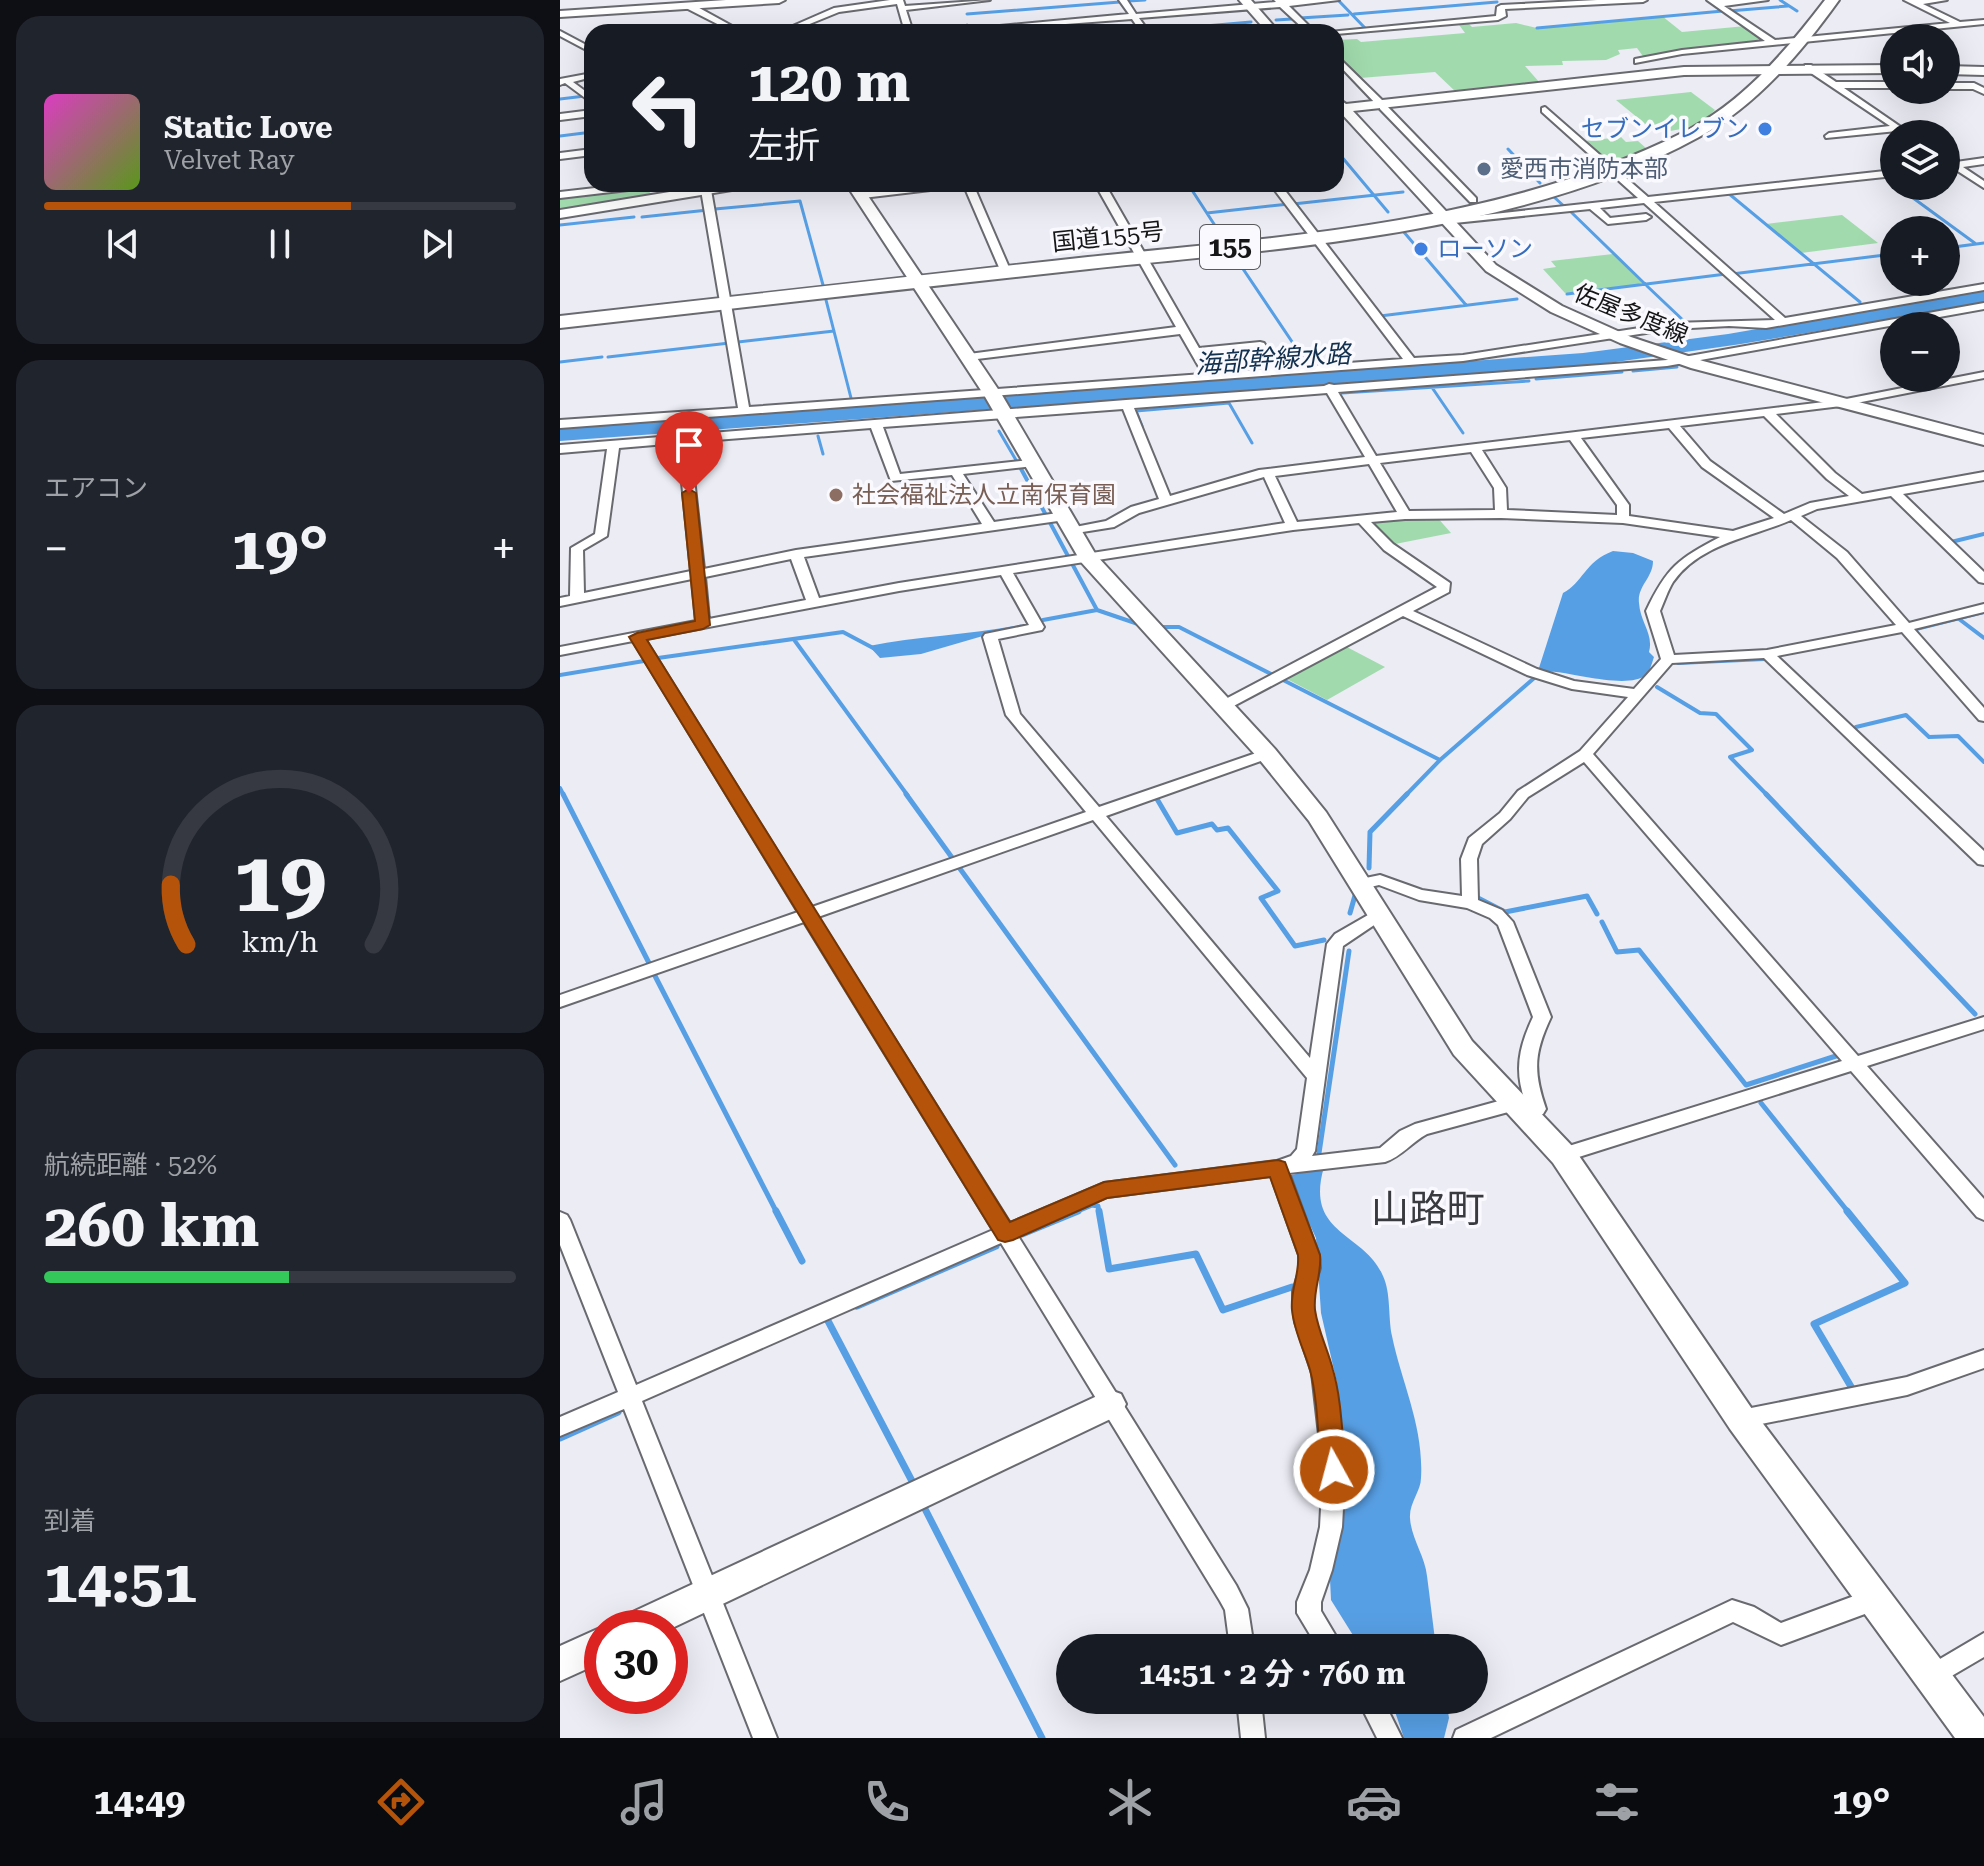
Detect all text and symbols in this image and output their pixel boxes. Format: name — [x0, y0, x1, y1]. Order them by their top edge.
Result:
map controls — [1880, 24, 1960, 392]
button: sound — [1880, 24, 1960, 104]
text: 120 m — [748, 49, 910, 115]
icon: left — [616, 56, 720, 160]
text: Static Love — [164, 110, 333, 145]
place label: セブンイレブン — [1581, 115, 1749, 143]
marker: セブンイレブン — [1756, 120, 1774, 138]
button: layers — [1880, 120, 1960, 200]
text: 左折 — [748, 125, 820, 167]
text: Velvet Ray — [164, 145, 295, 175]
place label: 愛西市消防本部 — [1500, 155, 1668, 183]
marker: 愛西市消防本部 — [1475, 160, 1493, 178]
button: + — [1880, 216, 1960, 296]
street label: 国道155号 — [1051, 217, 1165, 257]
icon: previous — [101, 222, 145, 266]
icon: pause — [258, 222, 302, 266]
icon: next — [415, 222, 459, 266]
road number: 155 — [1200, 225, 1260, 269]
place label: ローソン — [1437, 235, 1533, 263]
marker: ローソン — [1412, 240, 1430, 258]
street label: 佐屋多度線 — [1570, 279, 1692, 349]
button: − — [1880, 312, 1960, 392]
water label: 海部幹線水路 — [1194, 338, 1354, 379]
pin — [655, 411, 723, 493]
icon: arrive — [667, 423, 711, 467]
text: エアコン — [44, 473, 148, 503]
place label: 社会福祉法人立南保育園 — [852, 481, 1116, 509]
marker: 社会福祉法人立南保育園 — [827, 486, 845, 504]
text: 19° — [231, 513, 329, 584]
text: − — [44, 523, 69, 575]
text: + — [491, 523, 516, 575]
text: 19 — [233, 834, 327, 931]
text: km/h — [242, 925, 318, 959]
text: 航続距離 · 52% — [44, 1150, 217, 1180]
district label: 山路町 — [1371, 1187, 1485, 1231]
text: 260 km — [44, 1190, 259, 1261]
position arrow — [1292, 1428, 1376, 1512]
text: 到着 — [44, 1506, 96, 1536]
text: 14:51 — [44, 1546, 197, 1617]
speed limit sign: 30 — [584, 1610, 688, 1714]
text: 14:51 · 2 分 · 760 m — [1139, 1656, 1405, 1691]
icon: directions — [373, 1774, 429, 1830]
icon: music — [616, 1774, 672, 1830]
icon: phone — [859, 1774, 915, 1830]
icon: climate — [1102, 1774, 1158, 1830]
icon: car — [1346, 1774, 1402, 1830]
icon: filters — [1589, 1774, 1645, 1830]
text: 14:49 — [94, 1781, 186, 1823]
text: 19° — [1832, 1781, 1890, 1823]

